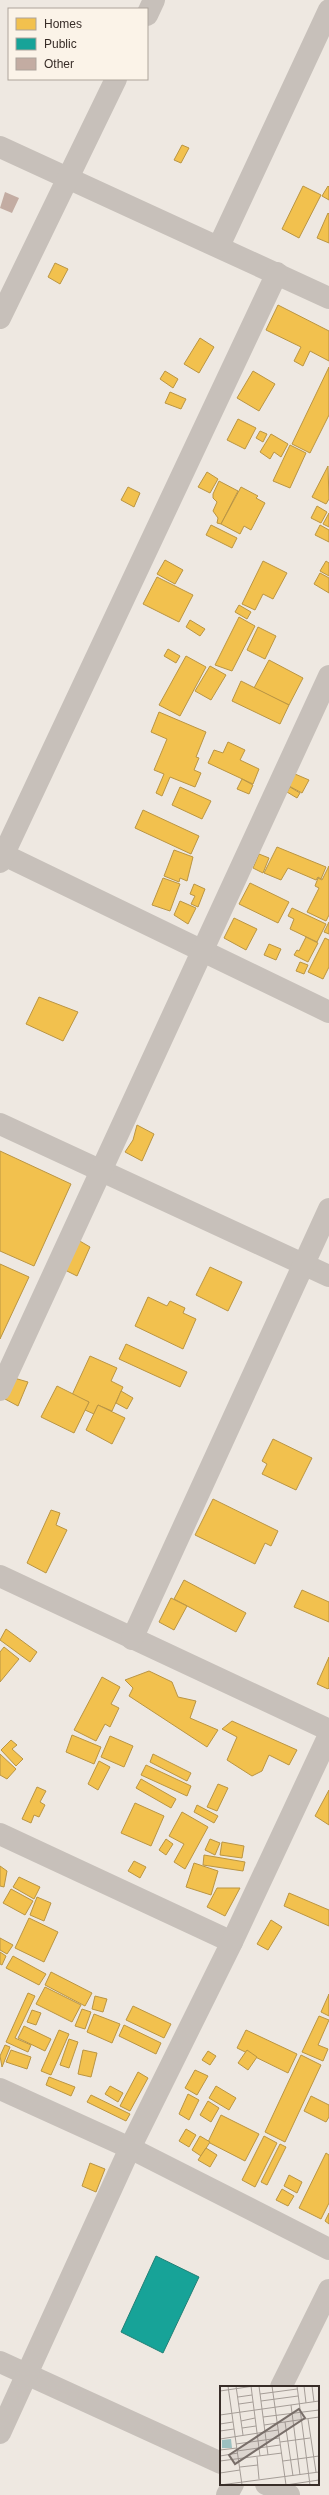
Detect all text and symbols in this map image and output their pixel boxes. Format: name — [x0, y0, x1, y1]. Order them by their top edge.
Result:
legend — [8, 8, 148, 80]
text: Homes — [44, 17, 82, 31]
text: Public — [44, 37, 77, 51]
text: Other — [44, 57, 74, 71]
inset map — [220, 2386, 319, 2485]

